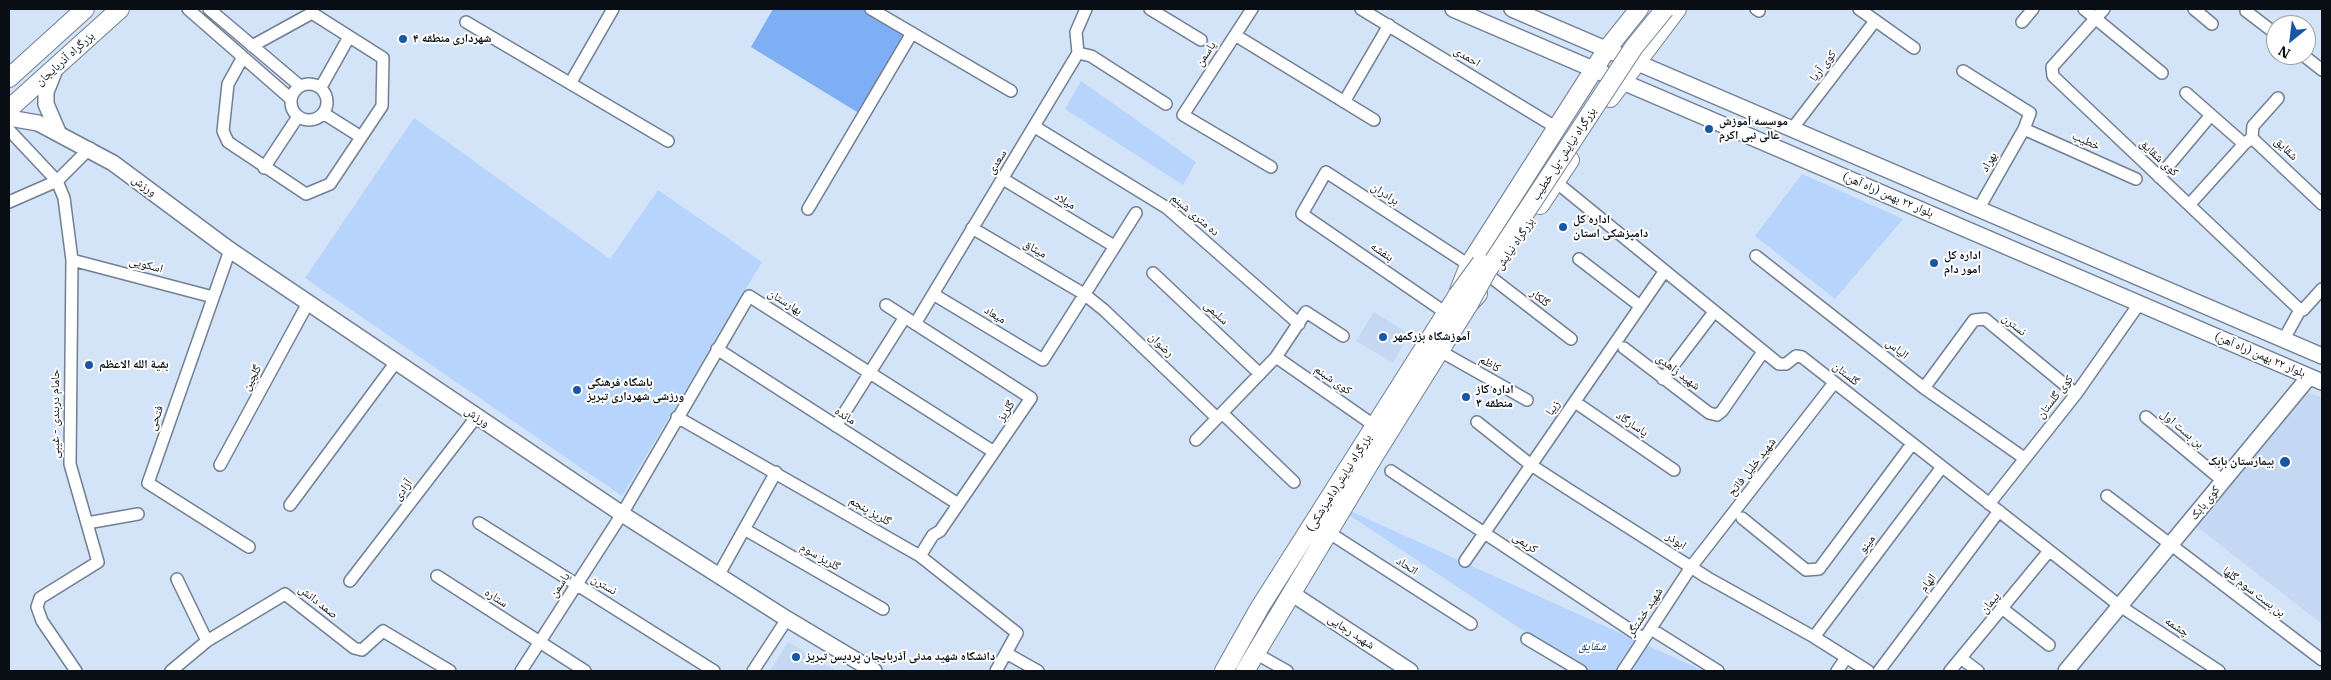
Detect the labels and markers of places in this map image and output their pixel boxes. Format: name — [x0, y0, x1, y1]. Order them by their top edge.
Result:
place label: شهرداری منطقه ۴ — [413, 32, 491, 46]
marker: شهرداری منطقه ۴ — [397, 33, 409, 45]
place label: موسسه آموزش عالی نبی اکرم — [1719, 115, 1788, 143]
marker: موسسه آموزش عالی نبی اکرم — [1703, 123, 1715, 135]
place label: اداره کل دامپزشکی استان — [1573, 213, 1648, 241]
marker: اداره کل دامپزشکی استان — [1557, 221, 1569, 233]
place label: اداره کل امور دام — [1944, 249, 1981, 277]
marker: اداره کل امور دام — [1928, 257, 1940, 269]
place label: آموزشگاه بزرگمهر — [1393, 330, 1470, 344]
marker: آموزشگاه بزرگمهر — [1377, 331, 1389, 343]
place label: بقیة الله الاعظم — [99, 358, 169, 372]
marker: بقیة الله الاعظم — [83, 359, 95, 371]
place label: باشگاه فرهنگی ورزشی شهرداری تبریز — [587, 376, 684, 404]
place label: اداره گاز منطقه ۳ — [1476, 383, 1514, 411]
marker: باشگاه فرهنگی ورزشی شهرداری تبریز — [571, 384, 583, 396]
marker: اداره گاز منطقه ۳ — [1460, 391, 1472, 403]
place label: بیمارستان بابک — [2208, 455, 2274, 469]
marker: بیمارستان بابک — [2278, 455, 2292, 469]
place label: دانشگاه شهید مدنی آذربایجان پردیس تبریز — [806, 650, 995, 664]
marker: دانشگاه شهید مدنی آذربایجان پردیس تبریز — [790, 651, 802, 663]

